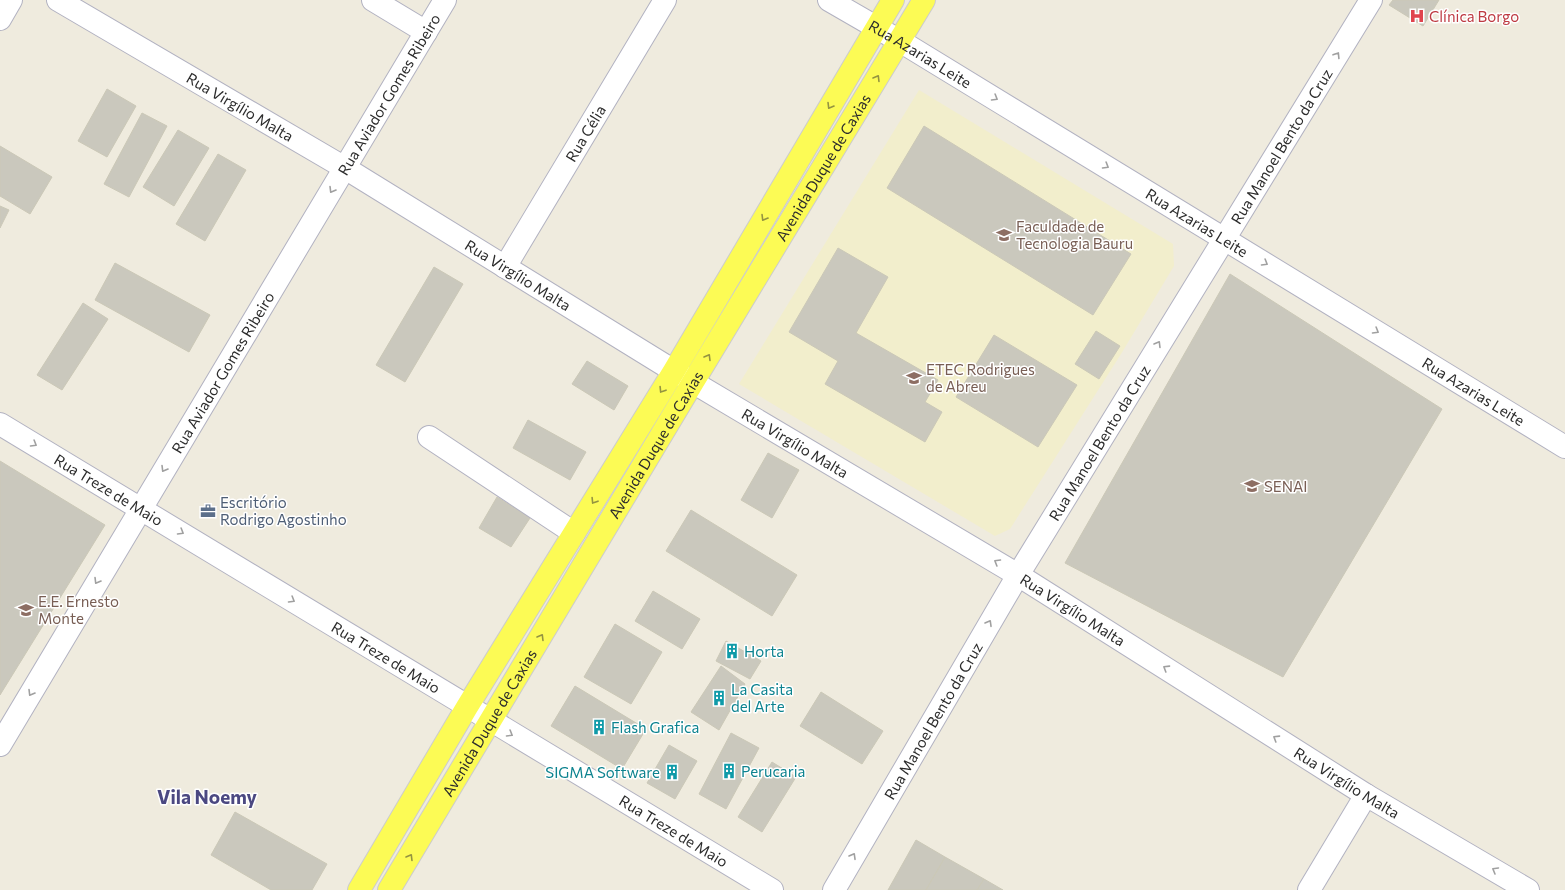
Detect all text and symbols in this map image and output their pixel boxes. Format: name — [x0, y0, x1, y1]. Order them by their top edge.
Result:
hospital icon: Clínica Borgo — [1408, 7, 1426, 25]
place label: Clínica Borgo — [1429, 7, 1519, 25]
street label: Rua Aviador Gomes Ribeiro — [334, 10, 444, 178]
street label: Rua Azarias Leite — [866, 16, 975, 92]
one-way arrow — [1332, 52, 1340, 59]
street label: Rua Manoel Bento da Cruz — [1227, 65, 1336, 227]
street label: Rua Virgílio Malta — [183, 68, 297, 145]
one-way arrow — [873, 75, 880, 82]
street label: Avenida Duque de Caxias — [772, 90, 874, 244]
one-way arrow — [991, 94, 998, 101]
street label: Rua Célia — [561, 102, 609, 165]
one-way arrow — [827, 102, 835, 109]
one-way arrow — [1102, 161, 1109, 169]
street label: Rua Azarias Leite — [1143, 184, 1252, 260]
one-way arrow — [329, 186, 336, 193]
one-way arrow — [761, 214, 768, 221]
place label: Faculdade de Tecnologia Bauru — [1016, 217, 1133, 252]
school or university icon: Faculdade de Tecnologia Bauru — [995, 226, 1013, 244]
street label: Rua Virgílio Malta — [462, 235, 574, 314]
one-way arrow — [1261, 258, 1268, 266]
street label: Rua Aviador Gomes Ribeiro — [167, 288, 278, 456]
one-way arrow — [1372, 326, 1379, 333]
one-way arrow — [1154, 341, 1161, 348]
street label: Rua Azarias Leite — [1419, 353, 1528, 429]
one-way arrow — [703, 354, 711, 361]
place label: ETEC Rodrigues de Abreu — [926, 360, 1035, 395]
street label: Rua Manoel Bento da Cruz — [1045, 362, 1154, 524]
street label: Avenida Duque de Caxias — [605, 368, 707, 522]
school or university icon: ETEC Rodrigues de Abreu — [905, 369, 923, 387]
one-way arrow — [659, 386, 667, 393]
street label: Rua Virgílio Malta — [739, 404, 852, 481]
one-way arrow — [30, 439, 37, 446]
street label: Rua Treze de Maio — [51, 450, 166, 529]
one-way arrow — [161, 465, 168, 472]
school or university icon: SENAI — [1243, 477, 1261, 495]
place label: SENAI — [1264, 477, 1308, 495]
place label: Escritório Rodrigo Agostinho — [220, 493, 347, 528]
one-way arrow — [591, 497, 599, 504]
office icon: Escritório Rodrigo Agostinho — [199, 502, 217, 520]
one-way arrow — [177, 527, 184, 535]
one-way arrow — [994, 559, 1001, 567]
street label: Rua Virgílio Malta — [1017, 570, 1129, 650]
one-way arrow — [95, 577, 102, 584]
place label: E.E. Ernesto Monte — [38, 592, 119, 627]
one-way arrow — [288, 595, 295, 602]
school or university icon: E.E. Ernesto Monte — [17, 601, 35, 619]
street label: Rua Treze de Maio — [328, 617, 444, 697]
one-way arrow — [985, 620, 992, 627]
one-way arrow — [537, 634, 544, 641]
street label: Rua Manoel Bento da Cruz — [880, 639, 986, 803]
building icon: Horta — [723, 642, 741, 660]
place label: Horta — [744, 642, 784, 660]
street label: Avenida Duque de Caxias — [438, 646, 540, 800]
one-way arrow — [1163, 666, 1170, 673]
place label: La Casita del Arte — [731, 680, 793, 715]
one-way arrow — [28, 689, 36, 696]
building icon: La Casita del Arte — [710, 689, 728, 707]
building icon: Flash Grafica — [590, 718, 608, 736]
place label: Flash Grafica — [611, 718, 699, 736]
one-way arrow — [506, 729, 513, 736]
one-way arrow — [1273, 735, 1280, 743]
street label: Rua Virgílio Malta — [1291, 743, 1403, 822]
building icon: Perucaria — [720, 762, 738, 780]
place label: Perucaria — [741, 762, 805, 780]
place label: SIGMA Software — [545, 763, 660, 781]
building icon: SIGMA Software — [663, 763, 681, 781]
district label: Vila Noemy — [157, 785, 258, 808]
street label: Rua Treze de Maio — [616, 791, 731, 870]
one-way arrow — [849, 853, 856, 860]
one-way arrow — [405, 854, 412, 861]
one-way arrow — [1492, 868, 1499, 875]

